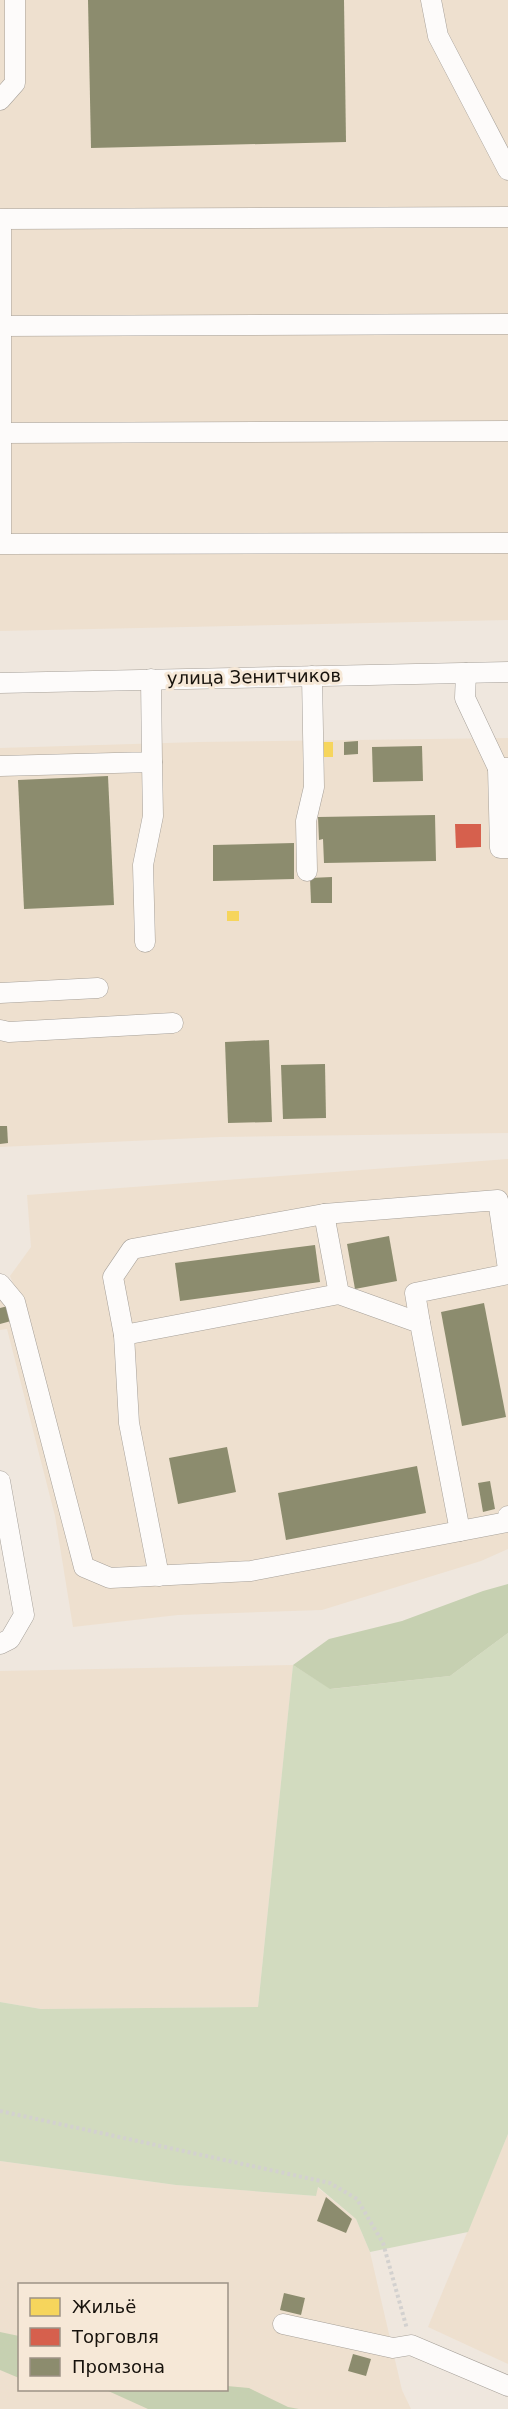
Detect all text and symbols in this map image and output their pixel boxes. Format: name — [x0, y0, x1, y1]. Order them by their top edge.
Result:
street label: улица Зенитчиков — [167, 664, 341, 689]
legend — [18, 2283, 228, 2391]
text: Жильё — [72, 2296, 136, 2317]
text: Торговля — [71, 2326, 159, 2347]
text: Промзона — [72, 2356, 165, 2377]

